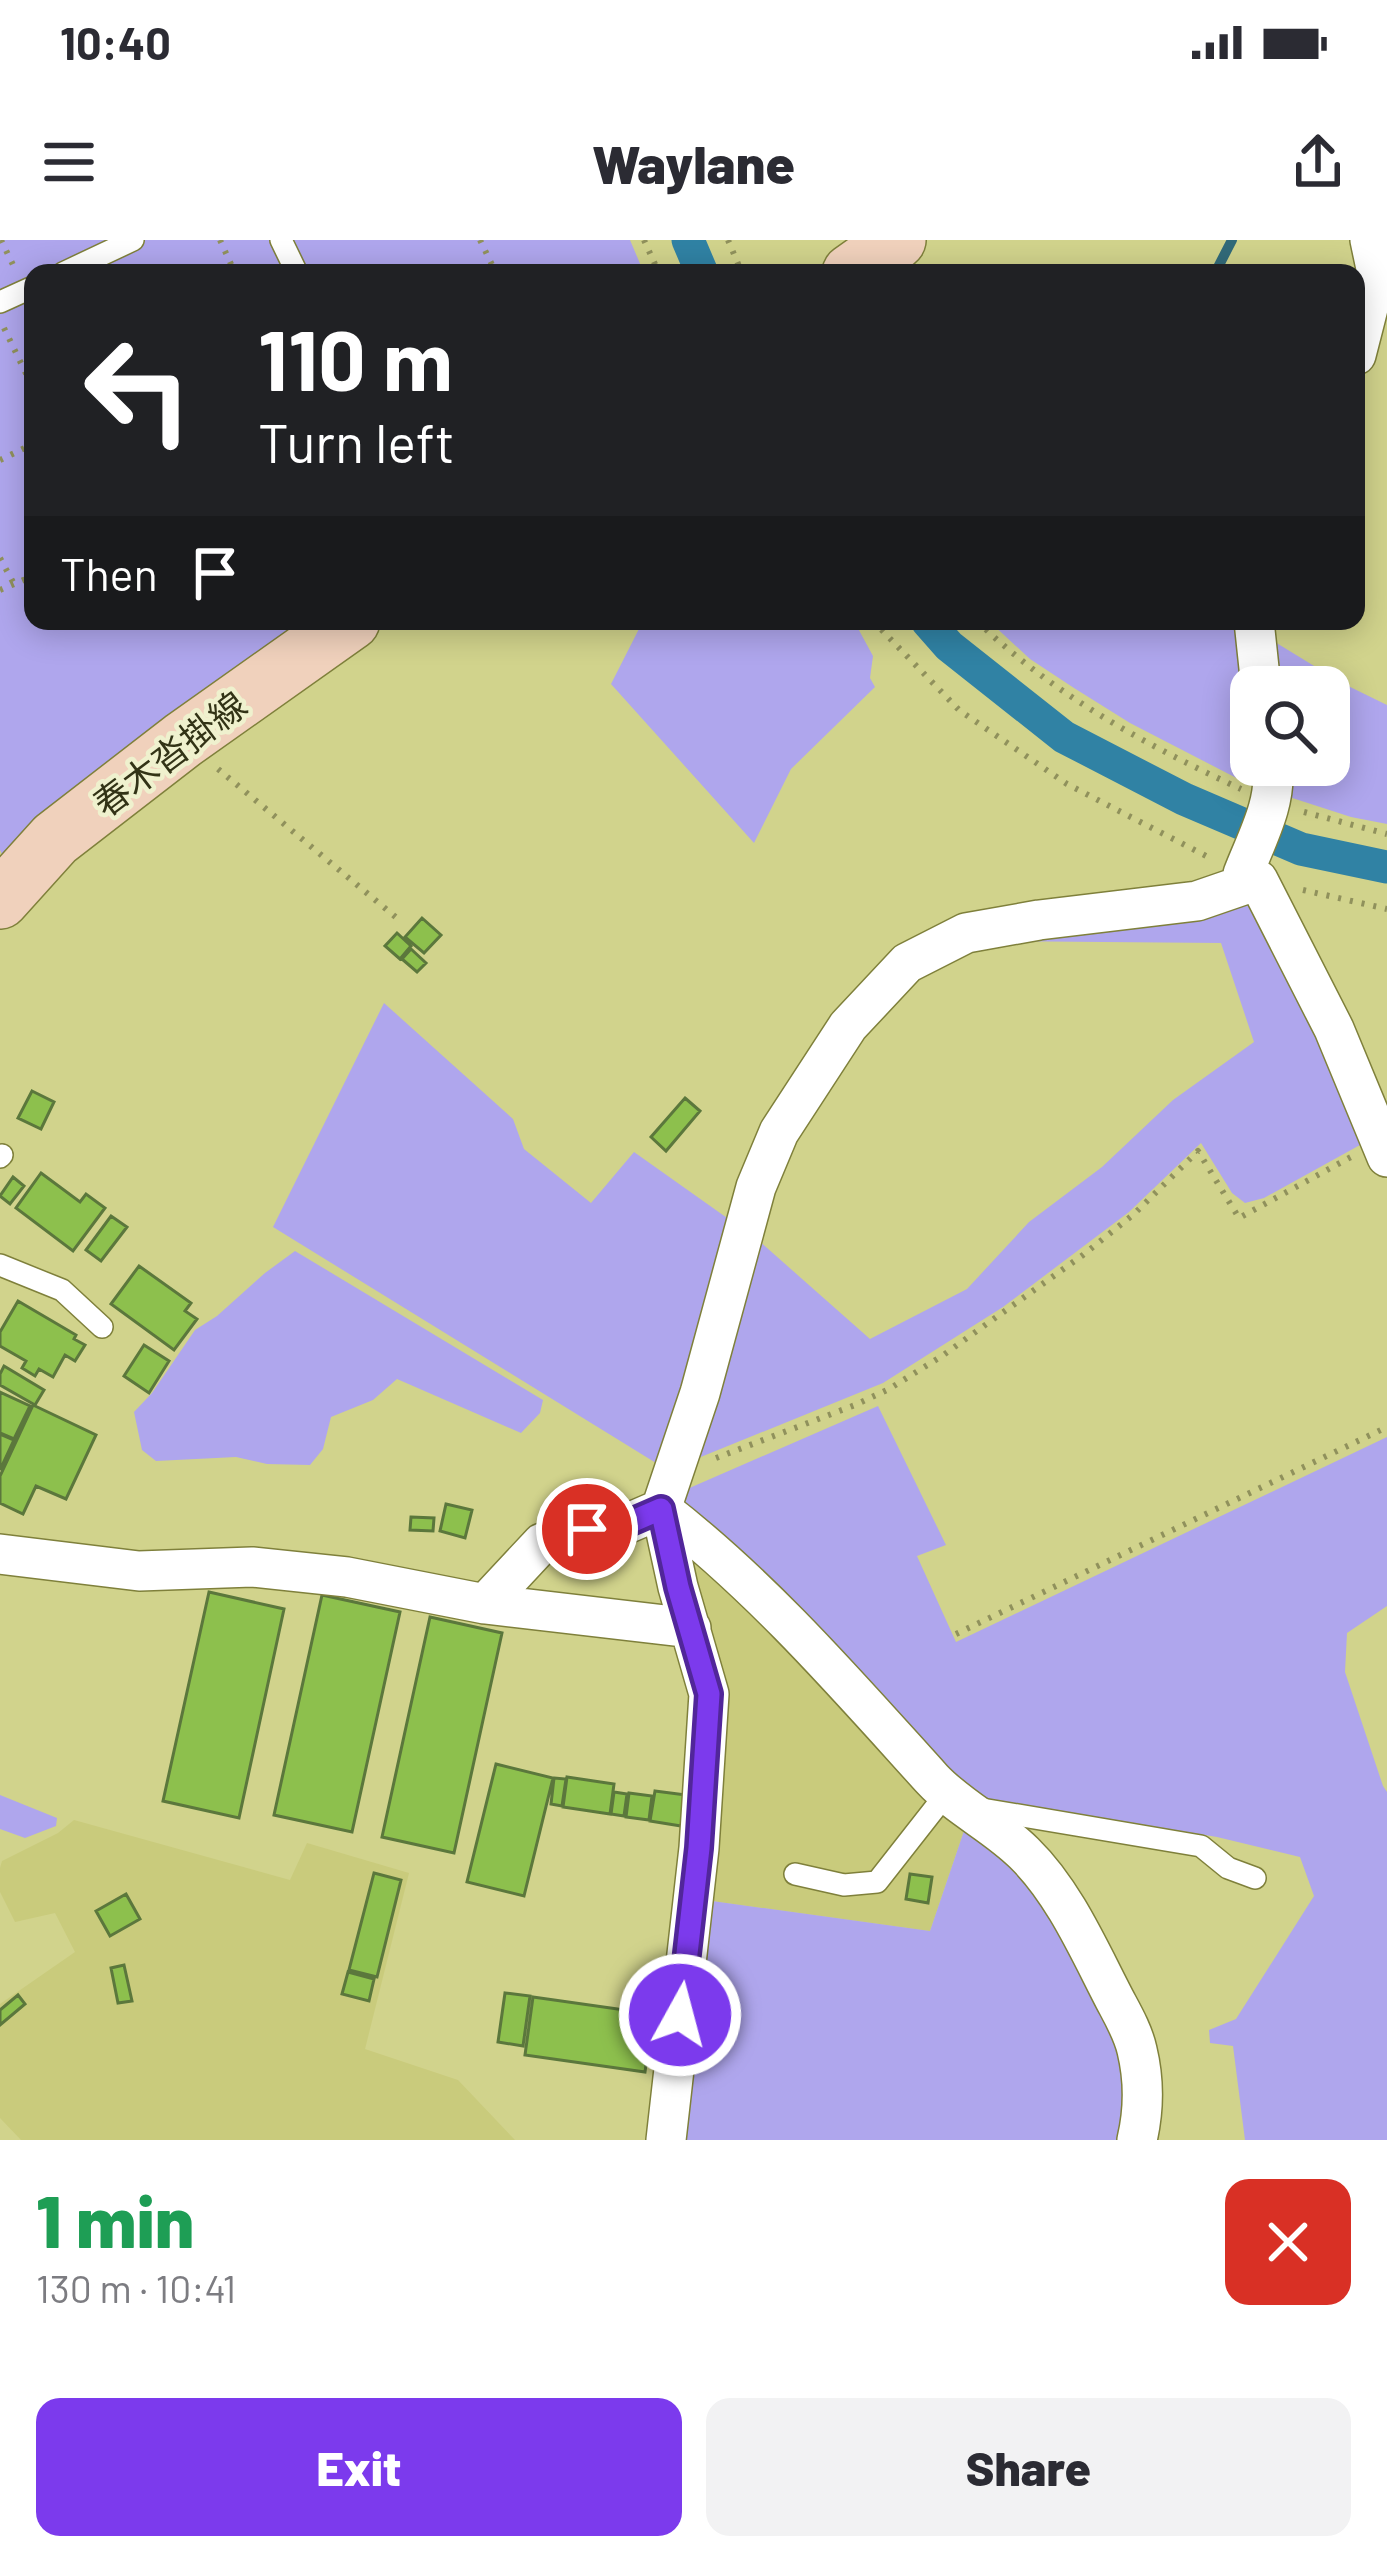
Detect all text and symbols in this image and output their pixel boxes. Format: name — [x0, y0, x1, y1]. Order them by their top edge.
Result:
text: 10:40 — [60, 15, 171, 69]
icon: menu — [36, 129, 102, 195]
icon: share — [1285, 129, 1351, 195]
text: Waylane — [592, 130, 795, 195]
text: 110 m — [258, 307, 453, 408]
icon: left — [60, 312, 216, 468]
text: Turn left — [258, 409, 455, 474]
icon: arrive — [182, 540, 248, 606]
text: Then — [60, 546, 158, 600]
map controls — [1230, 666, 1350, 786]
button: search — [1230, 666, 1350, 786]
street label: 春木沓掛線 — [84, 682, 254, 824]
pin — [536, 1478, 638, 1580]
icon: arrive — [554, 1496, 620, 1562]
position arrow — [617, 1952, 743, 2078]
text: 1 min — [36, 2176, 194, 2262]
button: close — [1225, 2179, 1351, 2305]
text: 130 m · 10:41 — [36, 2264, 236, 2311]
button: Exit — [36, 2398, 682, 2536]
button: Share — [706, 2398, 1351, 2536]

